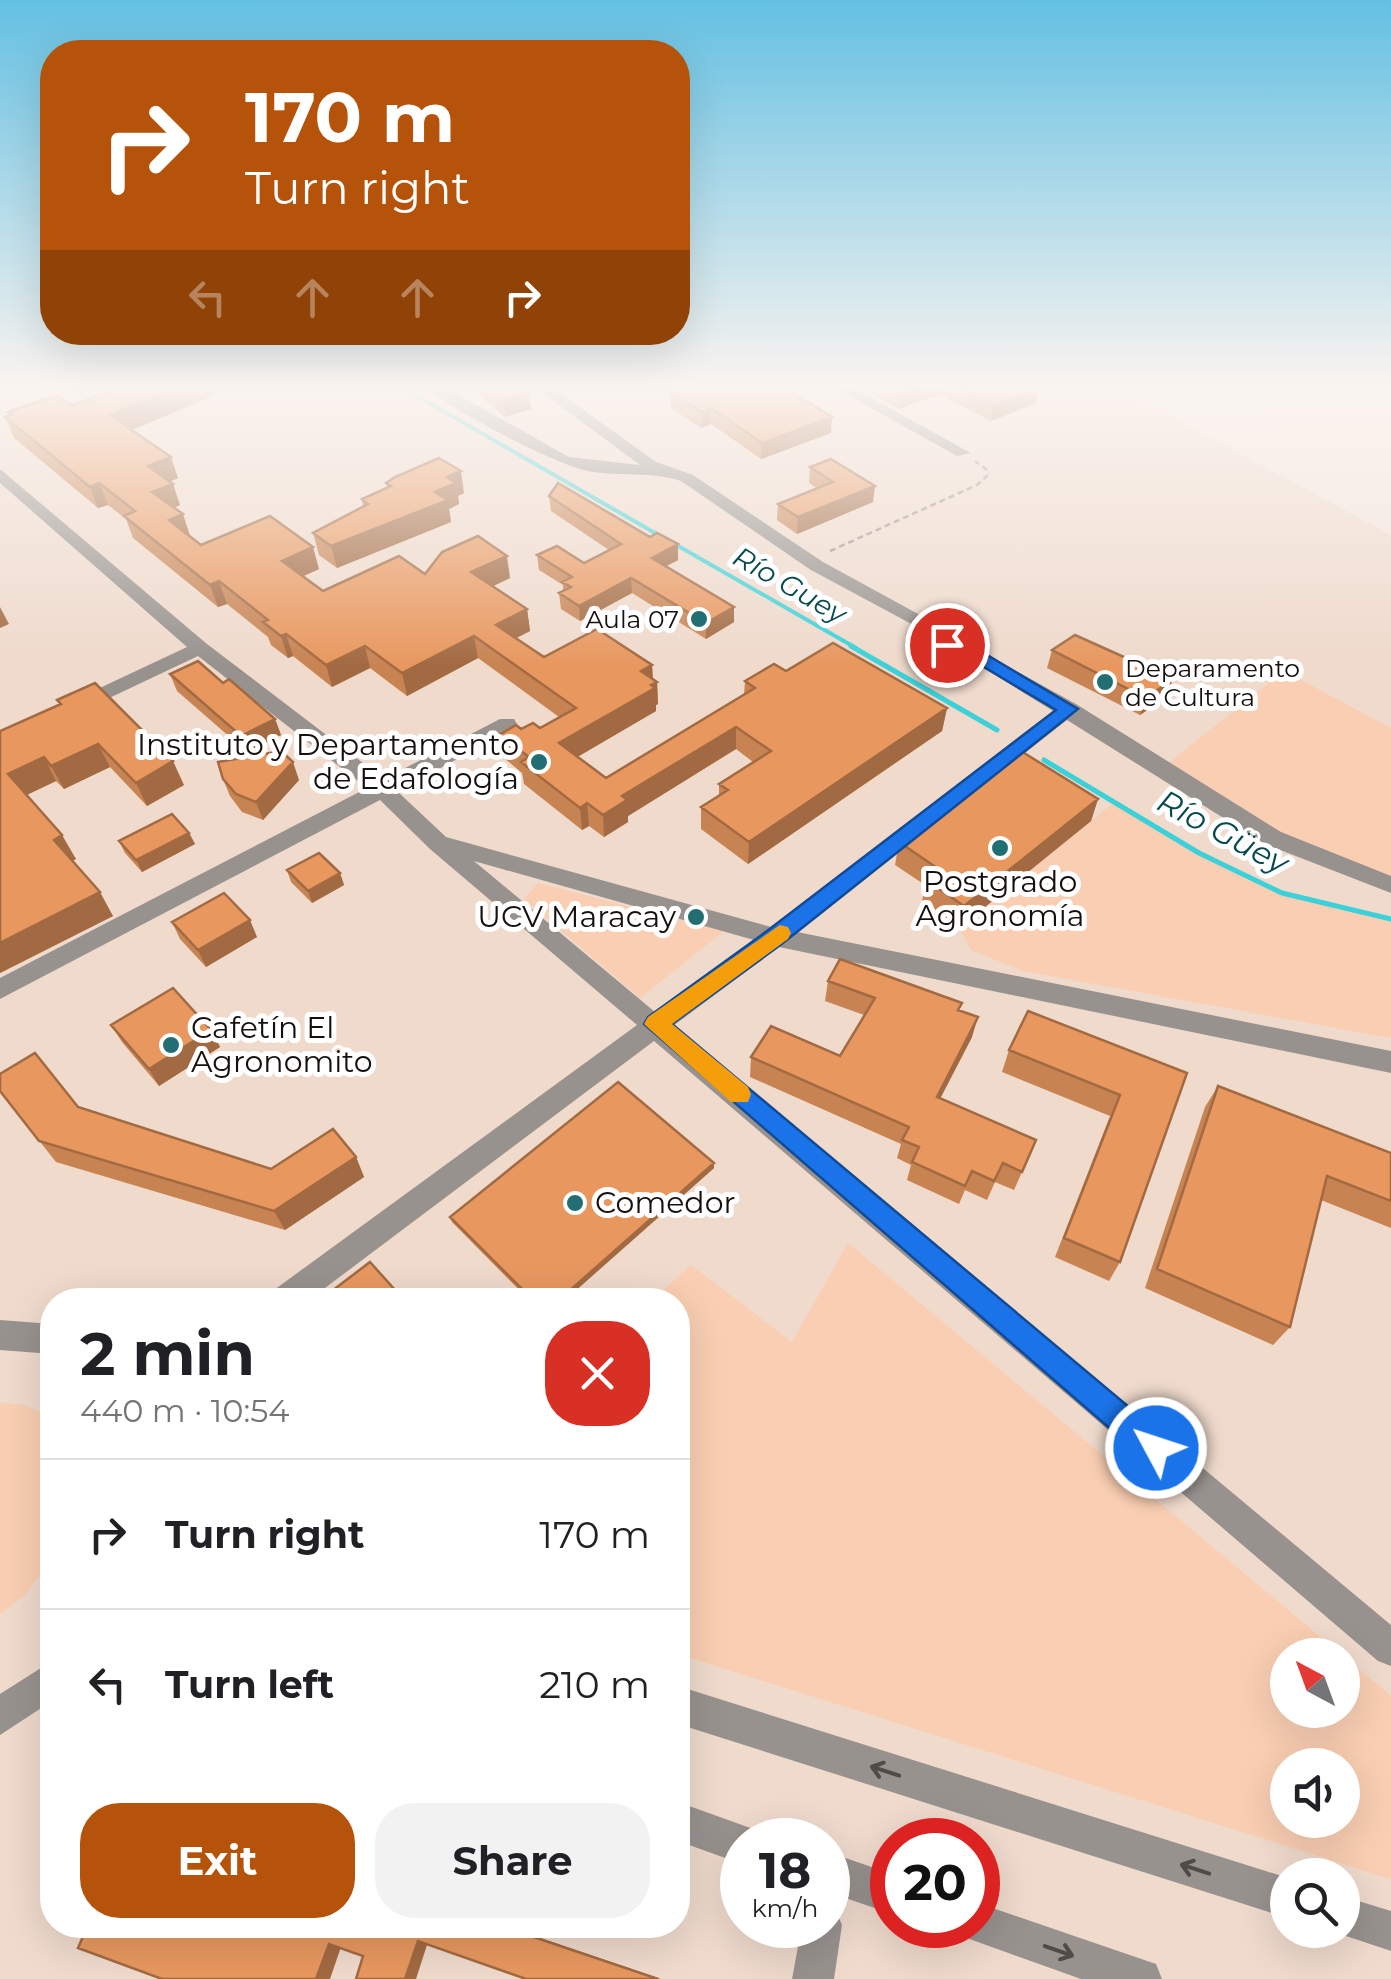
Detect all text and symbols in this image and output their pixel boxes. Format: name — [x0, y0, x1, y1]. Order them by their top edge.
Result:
text: 170 m — [245, 74, 455, 160]
icon: right — [80, 80, 210, 210]
text: Turn right — [245, 160, 470, 215]
icon: left — [180, 270, 235, 325]
icon: ahead — [285, 270, 340, 325]
icon: ahead — [390, 270, 445, 325]
icon: right — [495, 270, 550, 325]
water label: Río Guey — [727, 539, 854, 632]
pin — [905, 603, 990, 688]
place label: Aula 07 — [585, 604, 679, 634]
marker: Aula 07 — [688, 608, 710, 630]
icon: arrive — [920, 618, 975, 673]
place label: Deparamento de Cultura — [1125, 653, 1300, 712]
marker: Deparamento de Cultura — [1094, 671, 1116, 693]
place label: Instituto y Departamento de Edafología — [137, 726, 519, 797]
marker: Instituto y Departamento de Edafología — [528, 751, 550, 773]
water label: Río Güey — [1151, 781, 1298, 884]
marker: Postgrado Agronomía — [989, 837, 1011, 859]
place label: Postgrado Agronomía — [915, 863, 1085, 934]
place label: UCV Maracay — [477, 898, 677, 935]
marker: UCV Maracay — [685, 906, 707, 928]
place label: Cafetín El Agronomito — [191, 1009, 373, 1080]
marker: Cafetín El Agronomito — [160, 1034, 182, 1056]
place label: Comedor — [595, 1184, 736, 1221]
marker: Comedor — [564, 1192, 586, 1214]
text: 2 min — [80, 1317, 255, 1390]
button: close — [545, 1321, 650, 1426]
text: 440 m · 10:54 — [80, 1391, 289, 1430]
position arrow — [1104, 1396, 1208, 1500]
icon: right — [80, 1507, 135, 1562]
text: Turn right — [165, 1511, 364, 1558]
text: 170 m — [539, 1511, 650, 1558]
north arrow — [1270, 1638, 1360, 1728]
map controls — [1270, 1638, 1360, 1948]
icon: left — [80, 1657, 135, 1712]
text: Turn left — [165, 1661, 334, 1708]
text: 210 m — [539, 1661, 650, 1708]
button: sound — [1270, 1748, 1360, 1838]
one-way arrow — [870, 1760, 901, 1778]
button: Exit — [80, 1803, 355, 1918]
button: Share — [375, 1803, 650, 1918]
speed limit sign: 20 — [870, 1818, 1000, 1948]
text: 18 — [759, 1840, 811, 1901]
button: search — [1270, 1858, 1360, 1948]
one-way arrow — [1179, 1859, 1211, 1877]
text: km/h — [752, 1893, 818, 1923]
one-way arrow — [1043, 1944, 1075, 1962]

